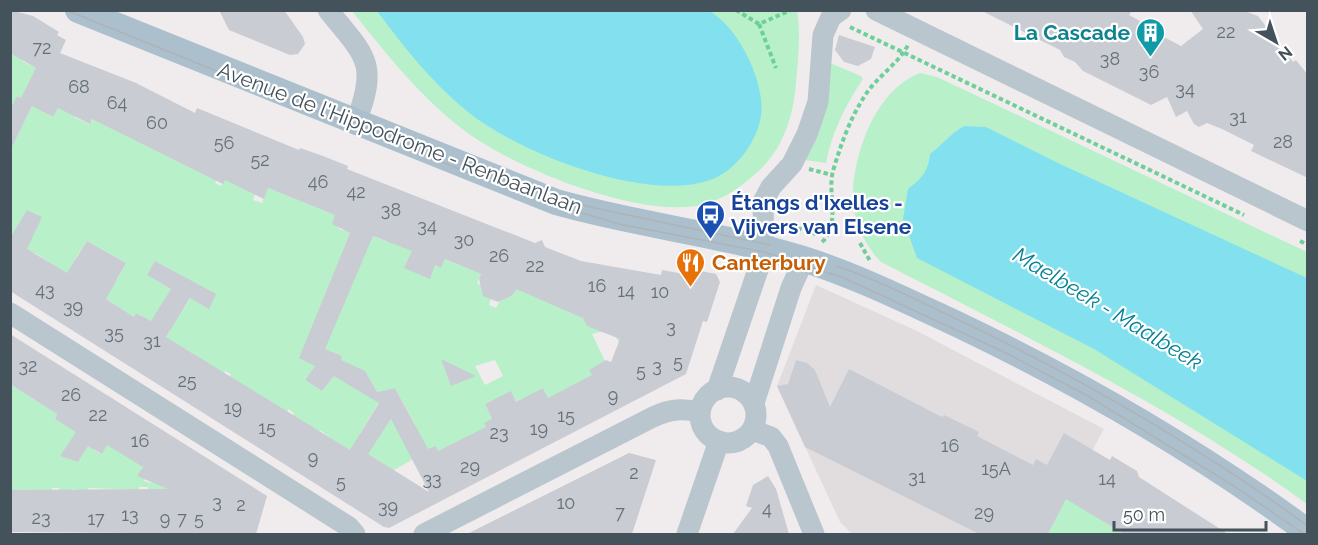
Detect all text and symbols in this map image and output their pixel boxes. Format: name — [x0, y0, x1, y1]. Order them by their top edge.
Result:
north arrow — [1246, 12, 1306, 72]
building icon: La Cascade — [1135, 16, 1167, 58]
place label: La Cascade — [1014, 20, 1130, 45]
house number: 22 — [1217, 21, 1235, 42]
house number: 72 — [32, 37, 52, 58]
text: N — [1274, 42, 1296, 64]
house number: 38 — [1100, 48, 1120, 69]
street label: Avenue de l'Hippodrome - Renbaanlaan — [214, 57, 586, 219]
house number: 36 — [1139, 61, 1159, 82]
house number: 68 — [68, 76, 90, 97]
house number: 34 — [1175, 78, 1195, 99]
house number: 64 — [107, 92, 128, 113]
house number: 31 — [1229, 106, 1247, 127]
house number: 60 — [146, 112, 168, 133]
house number: 28 — [1273, 131, 1293, 152]
house number: 56 — [214, 132, 234, 153]
house number: 52 — [250, 149, 270, 170]
house number: 46 — [308, 171, 328, 192]
house number: 42 — [346, 181, 366, 202]
place label: Étangs d'Ixelles - Vijvers van Elsene — [731, 190, 912, 239]
bus stop icon: Étangs d'Ixelles - Vijvers van Elsene — [694, 198, 726, 240]
house number: 38 — [381, 199, 401, 220]
house number: 34 — [417, 215, 437, 236]
house number: 30 — [454, 229, 474, 250]
water label: Maelbeek - Maalbeek — [1009, 241, 1207, 375]
house number: 26 — [489, 245, 509, 266]
restaurant icon: Canterbury — [675, 246, 707, 288]
place label: Canterbury — [712, 250, 826, 275]
house number: 22 — [526, 255, 544, 276]
house number: 16 — [588, 275, 606, 296]
house number: 43 — [35, 279, 55, 300]
house number: 14 — [617, 280, 635, 301]
house number: 10 — [651, 281, 669, 302]
house number: 39 — [63, 296, 83, 317]
house number: 3 — [666, 316, 676, 337]
house number: 35 — [104, 322, 124, 343]
house number: 31 — [143, 330, 161, 351]
house number: 5 — [673, 351, 683, 372]
house number: 32 — [19, 355, 38, 376]
house number: 3 — [652, 355, 662, 376]
house number: 5 — [636, 360, 646, 381]
house number: 25 — [177, 370, 197, 391]
house number: 26 — [61, 384, 81, 405]
house number: 9 — [608, 385, 618, 406]
house number: 19 — [224, 397, 242, 418]
house number: 22 — [89, 404, 107, 425]
house number: 15 — [557, 405, 575, 426]
house number: 15 — [258, 417, 276, 438]
house number: 19 — [530, 418, 548, 439]
house number: 23 — [490, 422, 509, 443]
house number: 16 — [131, 430, 149, 451]
house number: 16 — [941, 435, 959, 456]
house number: 9 — [308, 447, 318, 468]
house number: 29 — [460, 456, 480, 477]
house number: 15A — [981, 458, 1011, 479]
house number: 2 — [629, 462, 639, 483]
house number: 31 — [908, 466, 926, 487]
house number: 33 — [422, 468, 442, 489]
house number: 14 — [1098, 468, 1116, 489]
house number: 5 — [336, 471, 346, 492]
house number: 3 — [212, 491, 222, 512]
house number: 10 — [557, 492, 575, 513]
house number: 2 — [236, 494, 246, 515]
scale bar — [1114, 494, 1266, 532]
house number: 39 — [378, 496, 398, 517]
house number: 4 — [762, 498, 772, 519]
house number: 7 — [615, 502, 625, 523]
house number: 29 — [974, 502, 994, 523]
house number: 13 — [121, 504, 139, 525]
text: 50 m — [1123, 504, 1165, 525]
house number: 23 — [32, 507, 51, 528]
house number: 17 — [87, 508, 105, 529]
house number: 9 — [160, 508, 170, 529]
house number: 7 — [177, 508, 187, 529]
house number: 5 — [194, 508, 204, 529]

